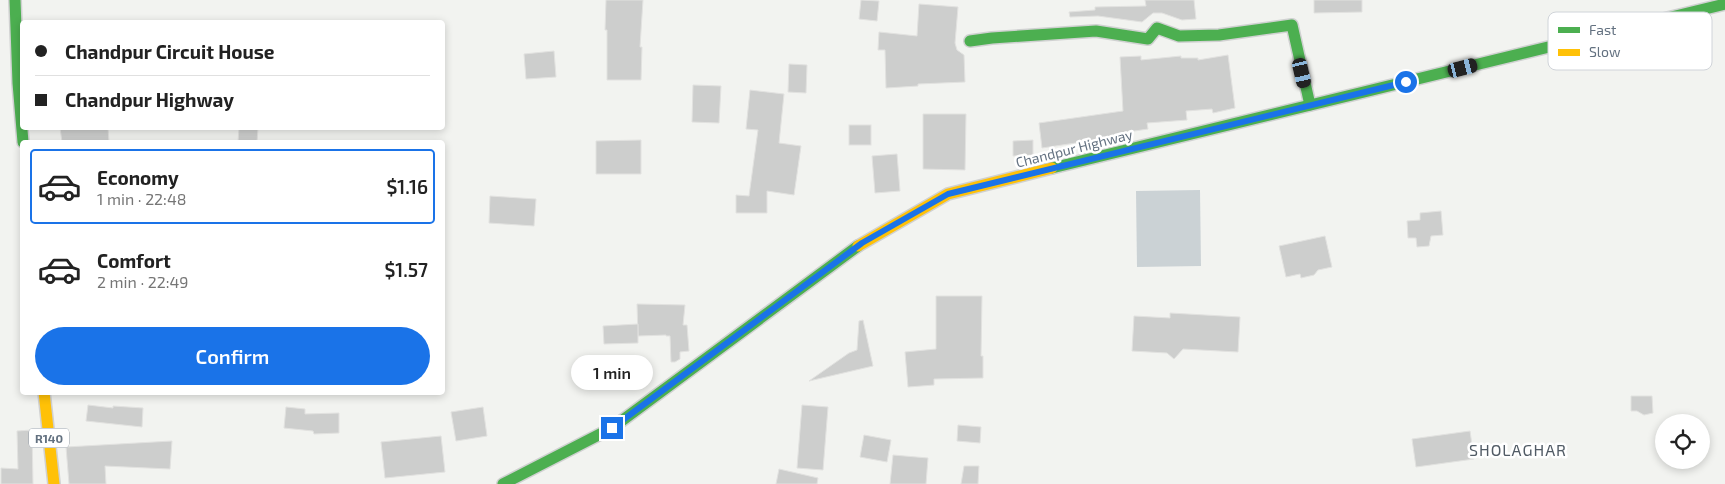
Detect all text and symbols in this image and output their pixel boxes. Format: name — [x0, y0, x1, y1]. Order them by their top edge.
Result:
legend — [1548, 12, 1712, 70]
text: Fast — [1589, 21, 1616, 38]
text: Chandpur Circuit House — [65, 40, 275, 63]
text: Slow — [1589, 43, 1621, 60]
car — [1291, 57, 1312, 89]
car — [1446, 57, 1479, 79]
route start — [1395, 71, 1417, 93]
text: Chandpur Highway — [65, 88, 234, 111]
street label: Chandpur Highway — [1014, 125, 1135, 171]
icon: car — [37, 164, 82, 209]
text: Economy — [97, 166, 179, 189]
text: $1.16 — [386, 175, 428, 198]
text: 1 min · 22:48 — [97, 189, 186, 208]
icon: car — [37, 247, 82, 292]
text: Comfort — [97, 249, 171, 272]
text: $1.57 — [384, 258, 428, 281]
text: 2 min · 22:49 — [97, 272, 189, 291]
button: Confirm — [35, 327, 430, 385]
callout: 1 min — [571, 356, 653, 390]
text: 1 min — [593, 363, 631, 382]
map controls — [1655, 414, 1710, 469]
button: locate — [1655, 414, 1710, 469]
route end — [601, 417, 623, 439]
road number: R140 — [29, 428, 69, 448]
district label: SHOLAGHAR — [1469, 440, 1567, 459]

